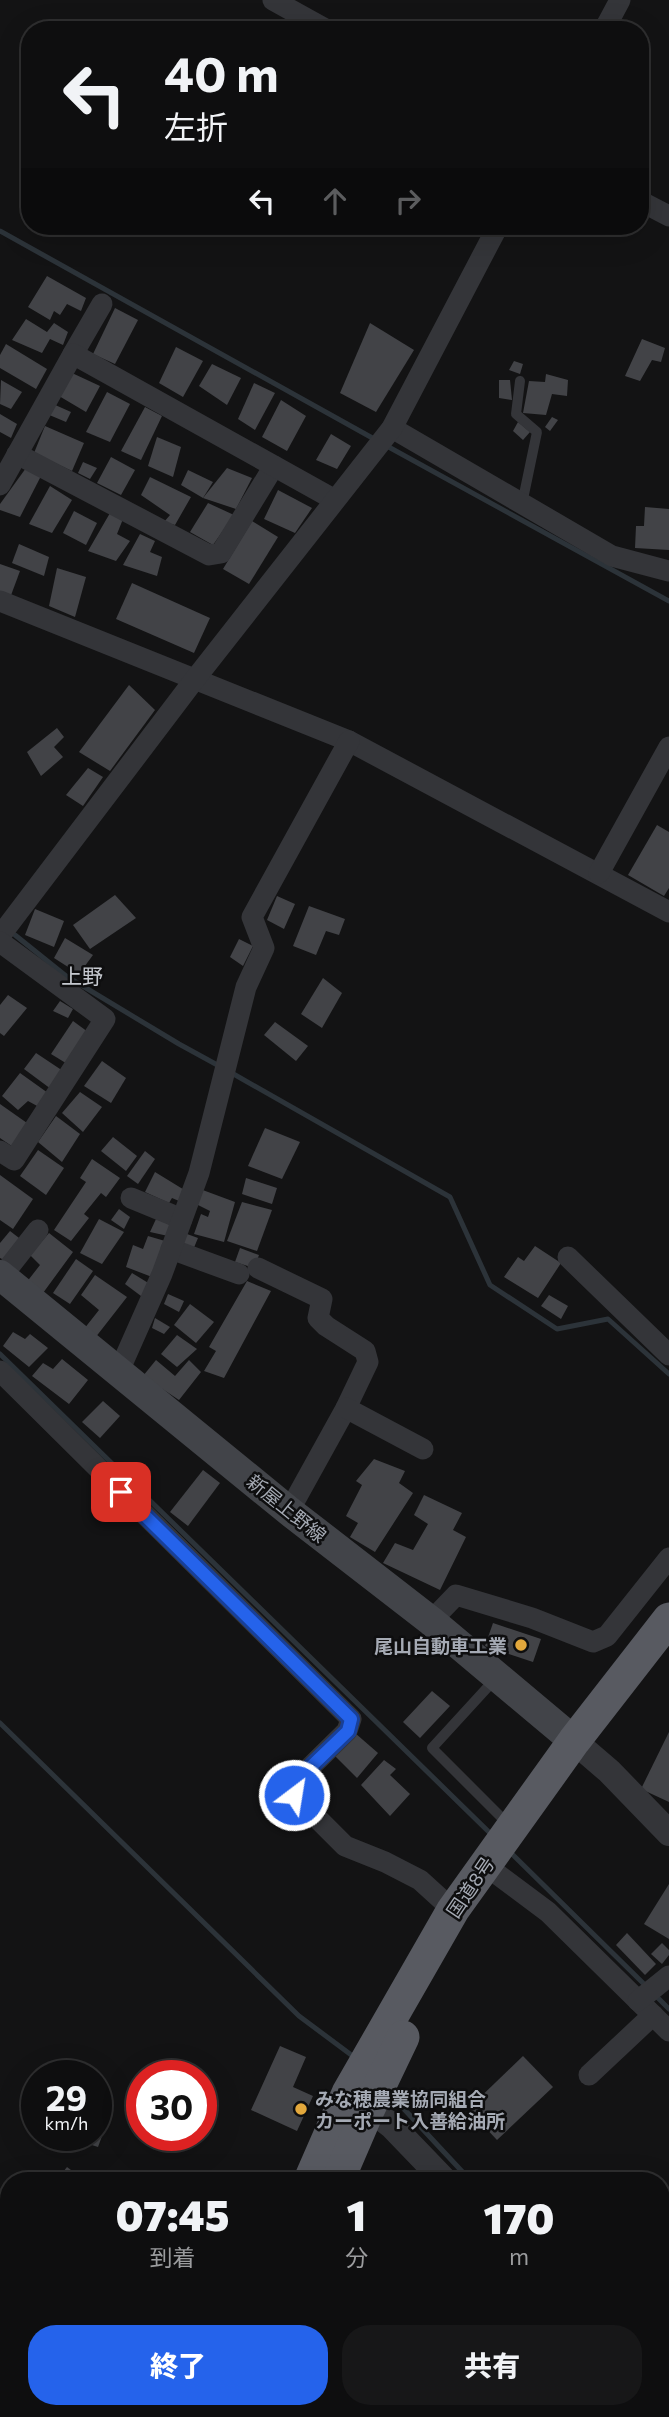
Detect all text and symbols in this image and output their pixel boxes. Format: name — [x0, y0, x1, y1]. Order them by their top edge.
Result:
text: 40 m — [164, 42, 279, 102]
icon: left — [49, 49, 140, 140]
text: 左折 — [164, 106, 228, 146]
icon: left — [243, 182, 281, 220]
icon: ahead — [316, 182, 354, 220]
icon: right — [389, 182, 427, 220]
district label: 上野 — [61, 963, 103, 988]
pin — [91, 1462, 151, 1522]
street label: 新屋上野線 — [243, 1469, 331, 1547]
icon: arrive — [102, 1473, 140, 1511]
place label: 尾山自動車工業 — [374, 1634, 507, 1657]
marker: 尾山自動車工業 — [513, 1637, 529, 1653]
position arrow — [257, 1758, 331, 1832]
street label: 国道8号 — [441, 1852, 499, 1922]
speed limit sign: 30 — [126, 2060, 217, 2151]
text: 29 — [46, 2075, 87, 2118]
place label: みな穂農業協同組合 カーポート入善給油所 — [315, 2087, 505, 2132]
marker: みな穂農業協同組合 カーポート入善給油所 — [293, 2101, 309, 2117]
text: km/h — [45, 2112, 88, 2134]
text: 07:45 — [116, 2188, 229, 2240]
text: 1 — [347, 2188, 366, 2240]
text: 170 — [483, 2191, 554, 2243]
text: m — [509, 2242, 529, 2270]
text: 到着 — [149, 2243, 195, 2271]
text: 分 — [345, 2243, 368, 2271]
button: 終了 — [28, 2325, 328, 2405]
button: 共有 — [342, 2325, 642, 2405]

